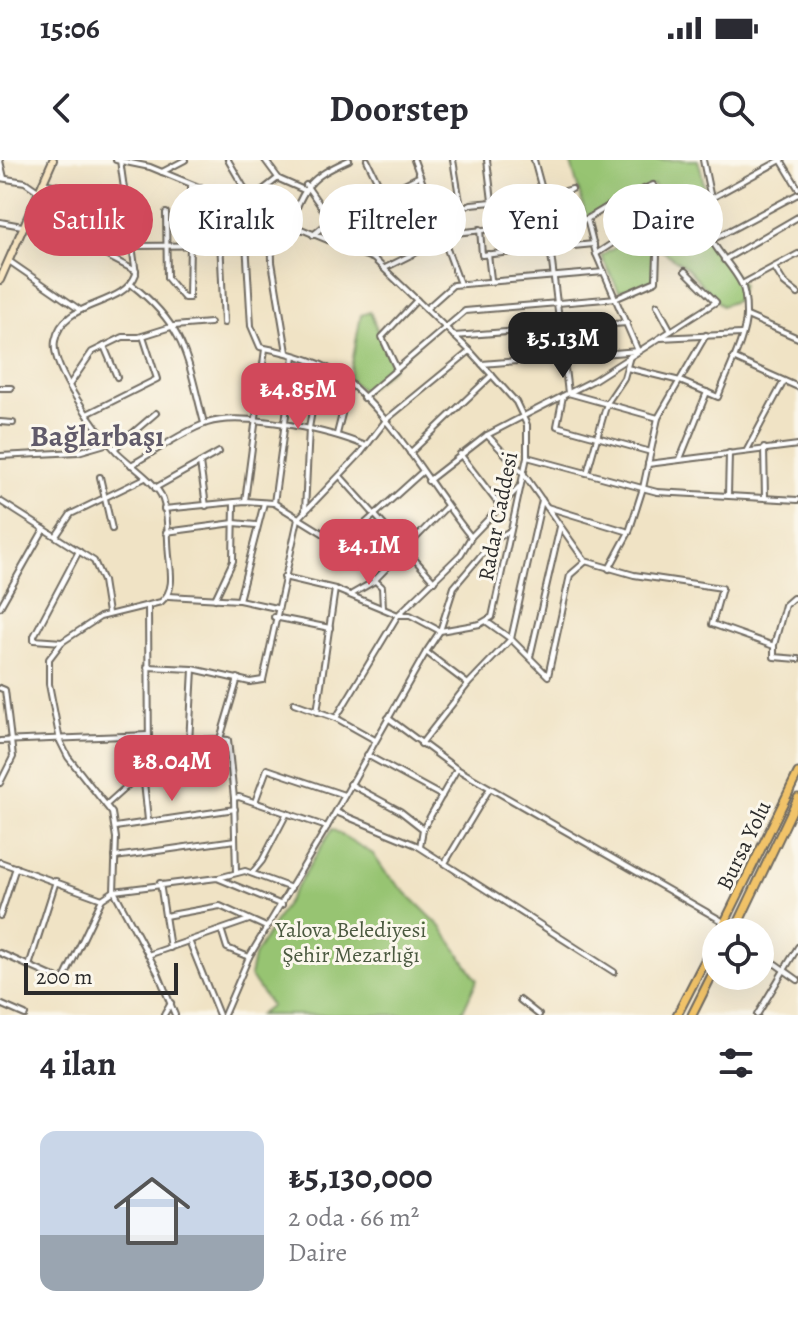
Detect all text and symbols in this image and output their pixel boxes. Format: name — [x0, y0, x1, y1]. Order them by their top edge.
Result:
text: 15:06 — [40, 8, 100, 48]
text: Doorstep — [329, 84, 469, 133]
icon: back — [40, 86, 84, 130]
icon: search — [714, 86, 758, 130]
chip: Satılık — [24, 184, 153, 256]
chip: Kiralık — [169, 184, 303, 256]
chip: Filtreler — [319, 184, 466, 256]
chip: Yeni — [482, 184, 587, 256]
chip: Daire — [603, 184, 723, 256]
pin: ₺5.13M — [498, 312, 628, 380]
text: ₺5.13M — [526, 320, 600, 355]
pin: ₺4.85M — [233, 363, 363, 431]
text: ₺4.85M — [259, 371, 337, 406]
district label: Bağlarbaşı — [30, 416, 164, 456]
street label: Radar Caddesi — [471, 449, 525, 583]
pin: ₺4.1M — [313, 519, 425, 587]
text: ₺4.1M — [337, 527, 401, 562]
pin: ₺8.04M — [107, 735, 237, 803]
text: ₺8.04M — [132, 743, 212, 778]
street label: Bursa Yolu — [709, 796, 778, 895]
park label: Yalova Belediyesi Şehir Mezarlığı — [274, 915, 427, 970]
map controls — [702, 918, 774, 990]
button: locate — [702, 918, 774, 990]
scale bar — [24, 959, 178, 995]
text: 200 m — [36, 962, 93, 992]
text: 4 ilan — [40, 1040, 116, 1087]
icon: filters — [714, 1041, 758, 1085]
text: ₺5,130,000 — [288, 1153, 433, 1200]
icon: home — [104, 1163, 200, 1259]
text: 2 oda · 66 m² — [288, 1200, 419, 1235]
text: Daire — [288, 1235, 347, 1270]

